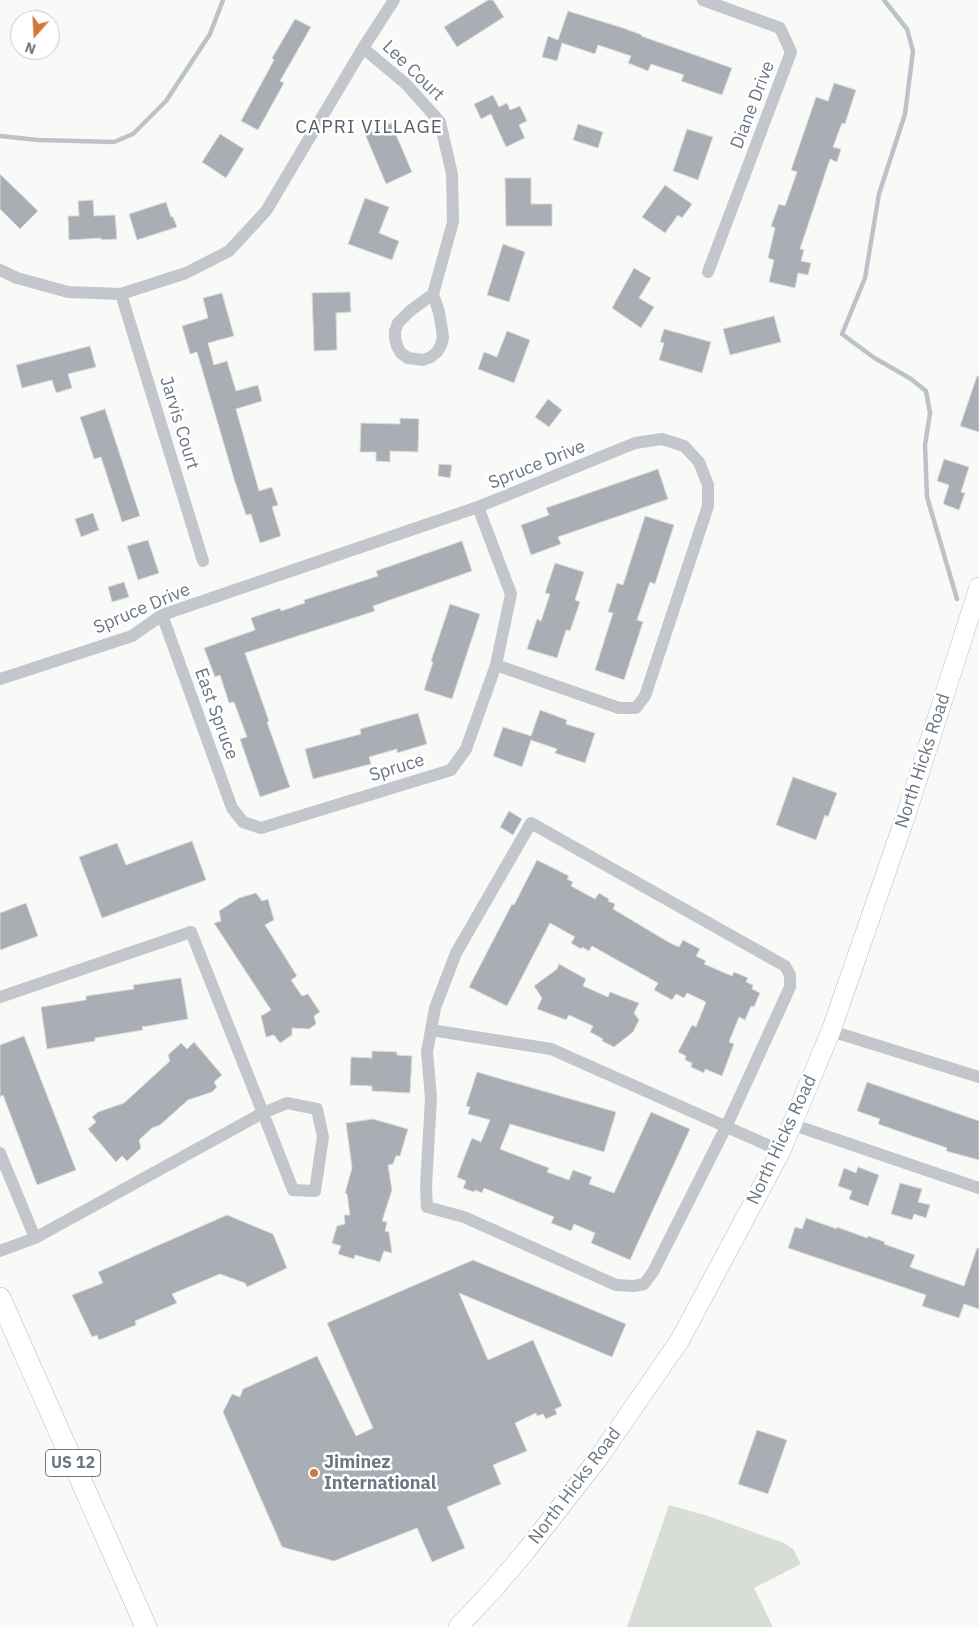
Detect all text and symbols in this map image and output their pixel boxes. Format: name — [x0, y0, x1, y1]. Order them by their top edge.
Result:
north arrow — [10, 10, 60, 60]
street label: Lee Court — [378, 36, 448, 106]
text: N — [23, 38, 38, 58]
street label: Diane Drive — [726, 58, 780, 152]
district label: CAPRI VILLAGE — [294, 117, 444, 139]
street label: Jarvis Court — [155, 374, 203, 472]
street label: Spruce Drive — [485, 436, 589, 494]
street label: Spruce Drive — [91, 579, 193, 639]
street label: East Spruce — [189, 665, 243, 763]
street label: North Hicks Road — [891, 691, 955, 831]
street label: Spruce — [367, 749, 427, 787]
street label: North Hicks Road — [743, 1072, 821, 1208]
street label: North Hicks Road — [524, 1423, 626, 1549]
road number: US 12 — [46, 1450, 100, 1476]
place label: Jiminez International — [324, 1452, 436, 1495]
marker: Jiminez International — [308, 1467, 320, 1479]

